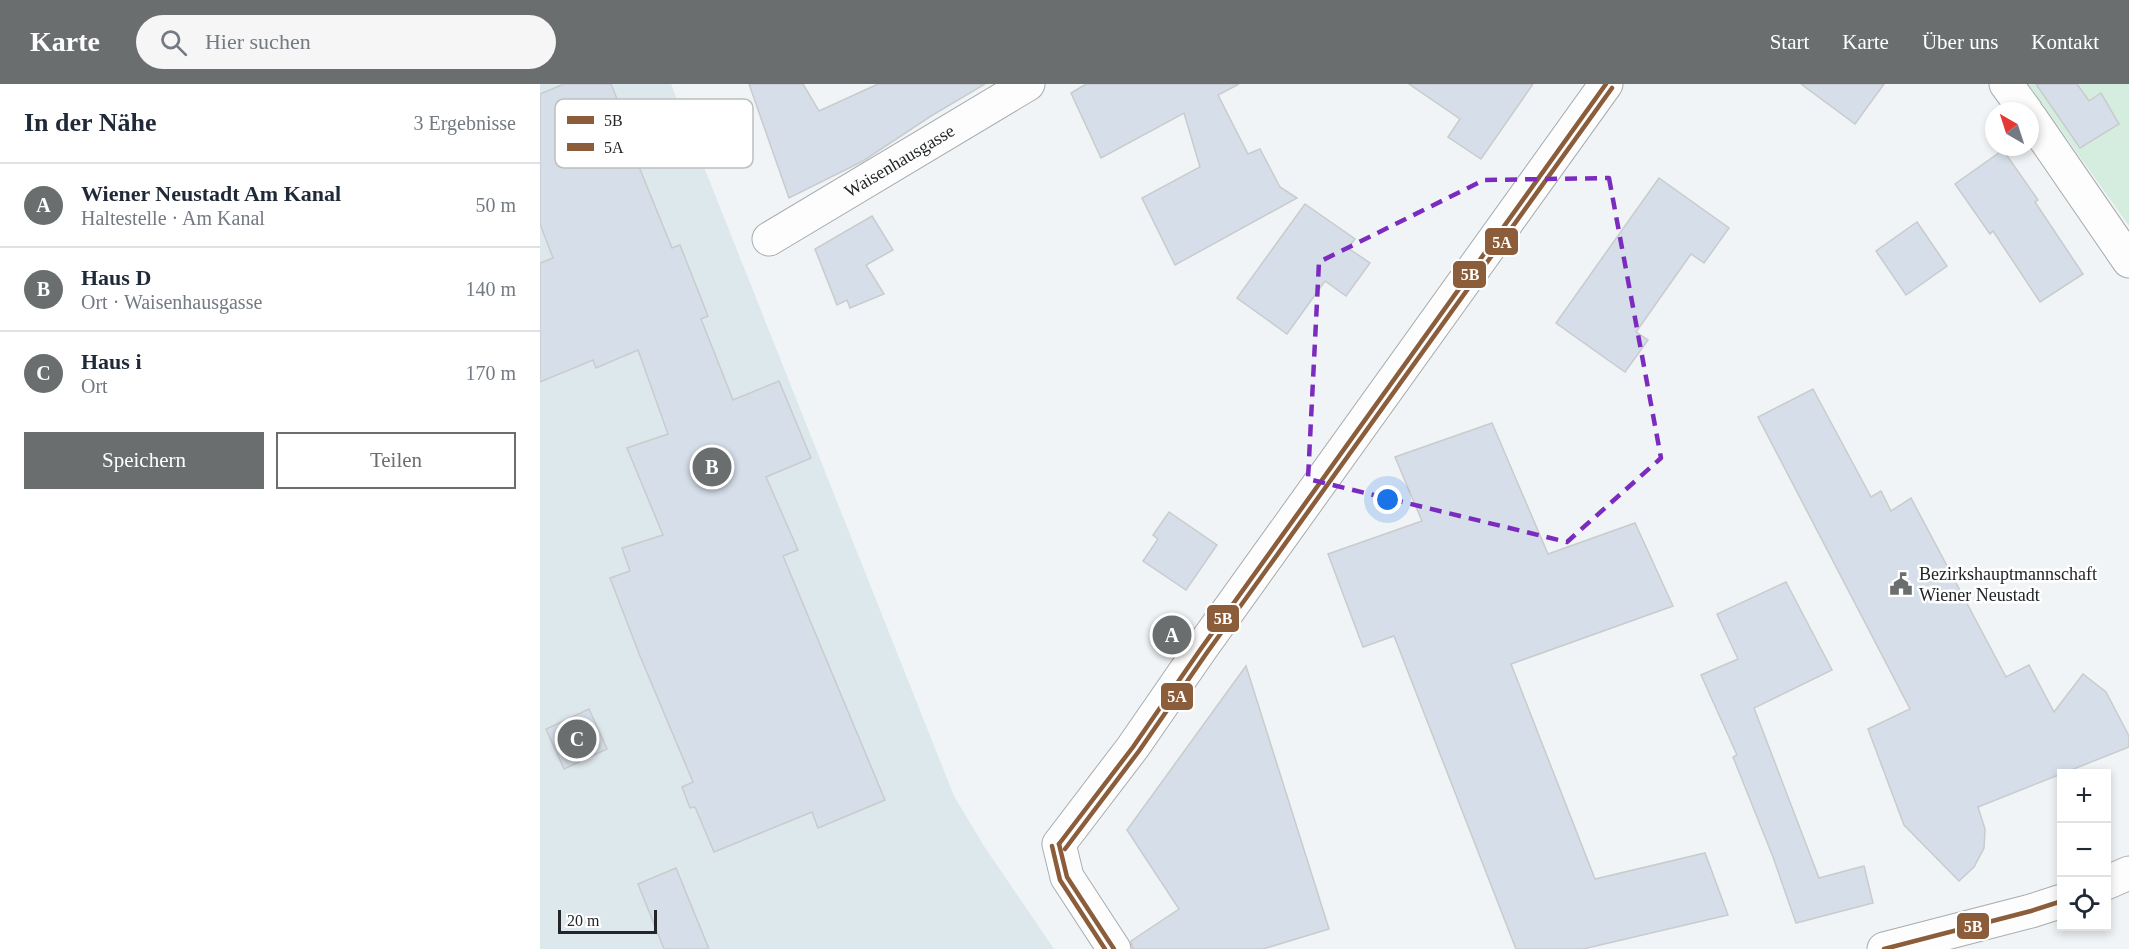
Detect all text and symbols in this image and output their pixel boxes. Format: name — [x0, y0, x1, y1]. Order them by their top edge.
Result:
search box — [136, 15, 556, 69]
text: Karte — [30, 26, 100, 57]
icon: search — [157, 26, 190, 59]
text: Hier suchen — [205, 29, 311, 54]
text: Start — [1770, 30, 1809, 54]
text: Karte — [1842, 30, 1889, 54]
text: Über uns — [1922, 30, 1998, 54]
text: Kontakt — [2031, 30, 2099, 54]
legend — [555, 99, 753, 168]
north arrow — [1985, 102, 2039, 156]
text: In der Nähe — [24, 108, 156, 137]
text: 3 Ergebnisse — [414, 112, 516, 134]
text: 5B — [604, 112, 623, 129]
street label: Waisenhausgasse — [841, 120, 958, 202]
text: 5A — [604, 139, 624, 156]
text: Wiener Neustadt Am Kanal — [81, 181, 341, 206]
text: A — [36, 194, 51, 216]
text: 50 m — [475, 194, 516, 216]
text: Haltestelle · Am Kanal — [81, 207, 265, 229]
line badge: 5A — [1484, 227, 1519, 256]
text: 5A — [1492, 234, 1512, 251]
line badge: 5B — [1452, 260, 1487, 289]
text: Haus D — [81, 265, 151, 290]
text: 5B — [1461, 266, 1480, 283]
text: B — [37, 278, 50, 300]
text: 140 m — [465, 278, 516, 300]
text: Ort · Waisenhausgasse — [81, 291, 262, 313]
text: Haus i — [81, 349, 142, 374]
text: C — [36, 362, 51, 384]
text: 170 m — [465, 362, 516, 384]
text: Ort — [81, 375, 108, 397]
button: Speichern — [24, 432, 264, 489]
button: Teilen — [276, 432, 516, 489]
pin: B — [692, 444, 732, 490]
your location — [1373, 485, 1402, 514]
place label: Bezirkshauptmannschaft Wiener Neustadt — [1919, 564, 2097, 605]
public building icon: Bezirkshauptmannschaft Wiener Neustadt — [1888, 571, 1914, 597]
line badge: 5B — [1206, 604, 1240, 633]
text: 5B — [1214, 610, 1233, 627]
pin: A — [1152, 612, 1192, 658]
line badge: 5A — [1160, 682, 1194, 711]
text: 5A — [1167, 688, 1187, 705]
pin: C — [558, 716, 597, 762]
map controls — [2057, 769, 2111, 931]
button: + — [2057, 769, 2111, 823]
button: − — [2057, 823, 2111, 877]
button: locate — [2057, 877, 2111, 931]
scale bar — [558, 907, 657, 934]
text: 20 m — [567, 912, 599, 929]
line badge: 5B — [1956, 912, 1990, 940]
text: 5B — [1964, 918, 1983, 935]

